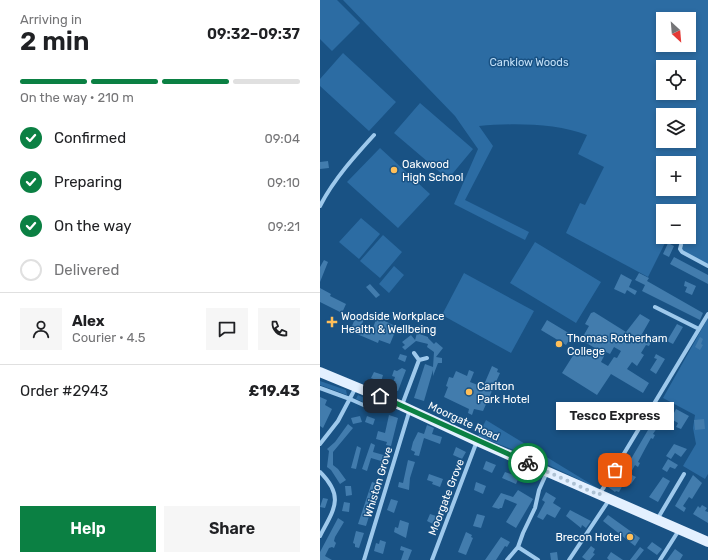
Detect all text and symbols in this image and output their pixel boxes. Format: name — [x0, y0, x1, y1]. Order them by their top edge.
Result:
text: Arriving in — [20, 12, 82, 27]
north arrow — [656, 12, 696, 52]
map controls — [656, 12, 696, 244]
text: 09:32–09:37 — [207, 25, 300, 43]
text: 2 min — [20, 26, 89, 57]
park label: Canklow Woods — [489, 56, 569, 69]
button: locate — [656, 60, 696, 100]
text: On the way · 210 m — [20, 90, 134, 105]
button: layers — [656, 108, 696, 148]
icon: check — [20, 127, 42, 149]
text: Confirmed — [54, 129, 126, 147]
text: 09:04 — [264, 131, 300, 146]
button: + — [656, 156, 696, 196]
place label: Oakwood High School — [402, 158, 463, 184]
marker: Oakwood High School — [389, 165, 399, 175]
icon: check — [20, 171, 42, 193]
text: Preparing — [54, 173, 122, 191]
text: 09:10 — [267, 175, 300, 190]
button: − — [656, 204, 696, 244]
icon: check — [20, 215, 42, 237]
text: On the way — [54, 217, 132, 235]
text: 09:21 — [268, 219, 300, 234]
text: Delivered — [54, 261, 119, 279]
button: person — [20, 308, 62, 350]
button: chat — [206, 308, 248, 350]
button: phone — [258, 308, 300, 350]
place label: Woodside Workplace Health & Wellbeing — [341, 310, 445, 336]
text: Alex — [72, 312, 105, 330]
marker: Woodside Workplace Health & Wellbeing — [326, 316, 338, 328]
text: Courier · 4.5 — [72, 330, 146, 345]
place label: Thomas Rotherham College — [567, 332, 668, 358]
marker: Thomas Rotherham College — [554, 339, 564, 349]
pin — [363, 379, 397, 413]
place label: Carlton Park Hotel — [477, 380, 530, 406]
text: Order #2943 — [20, 382, 108, 400]
text: £19.43 — [249, 382, 300, 400]
icon: home — [369, 385, 391, 407]
marker: Carlton Park Hotel — [464, 387, 474, 397]
street label: Moorgate Road — [426, 399, 502, 444]
callout: Tesco Express — [556, 402, 674, 430]
text: Tesco Express — [570, 408, 660, 423]
courier — [508, 443, 548, 483]
street label: Whiston Grove — [362, 445, 395, 519]
icon: bike — [517, 452, 539, 474]
pin — [598, 453, 632, 487]
street label: Moorgate Grove — [426, 457, 467, 537]
icon: bag — [604, 459, 626, 481]
button: Help — [20, 506, 156, 552]
button: Share — [164, 506, 300, 552]
place label: Brecon Hotel — [555, 531, 622, 544]
marker: Brecon Hotel — [625, 532, 635, 542]

